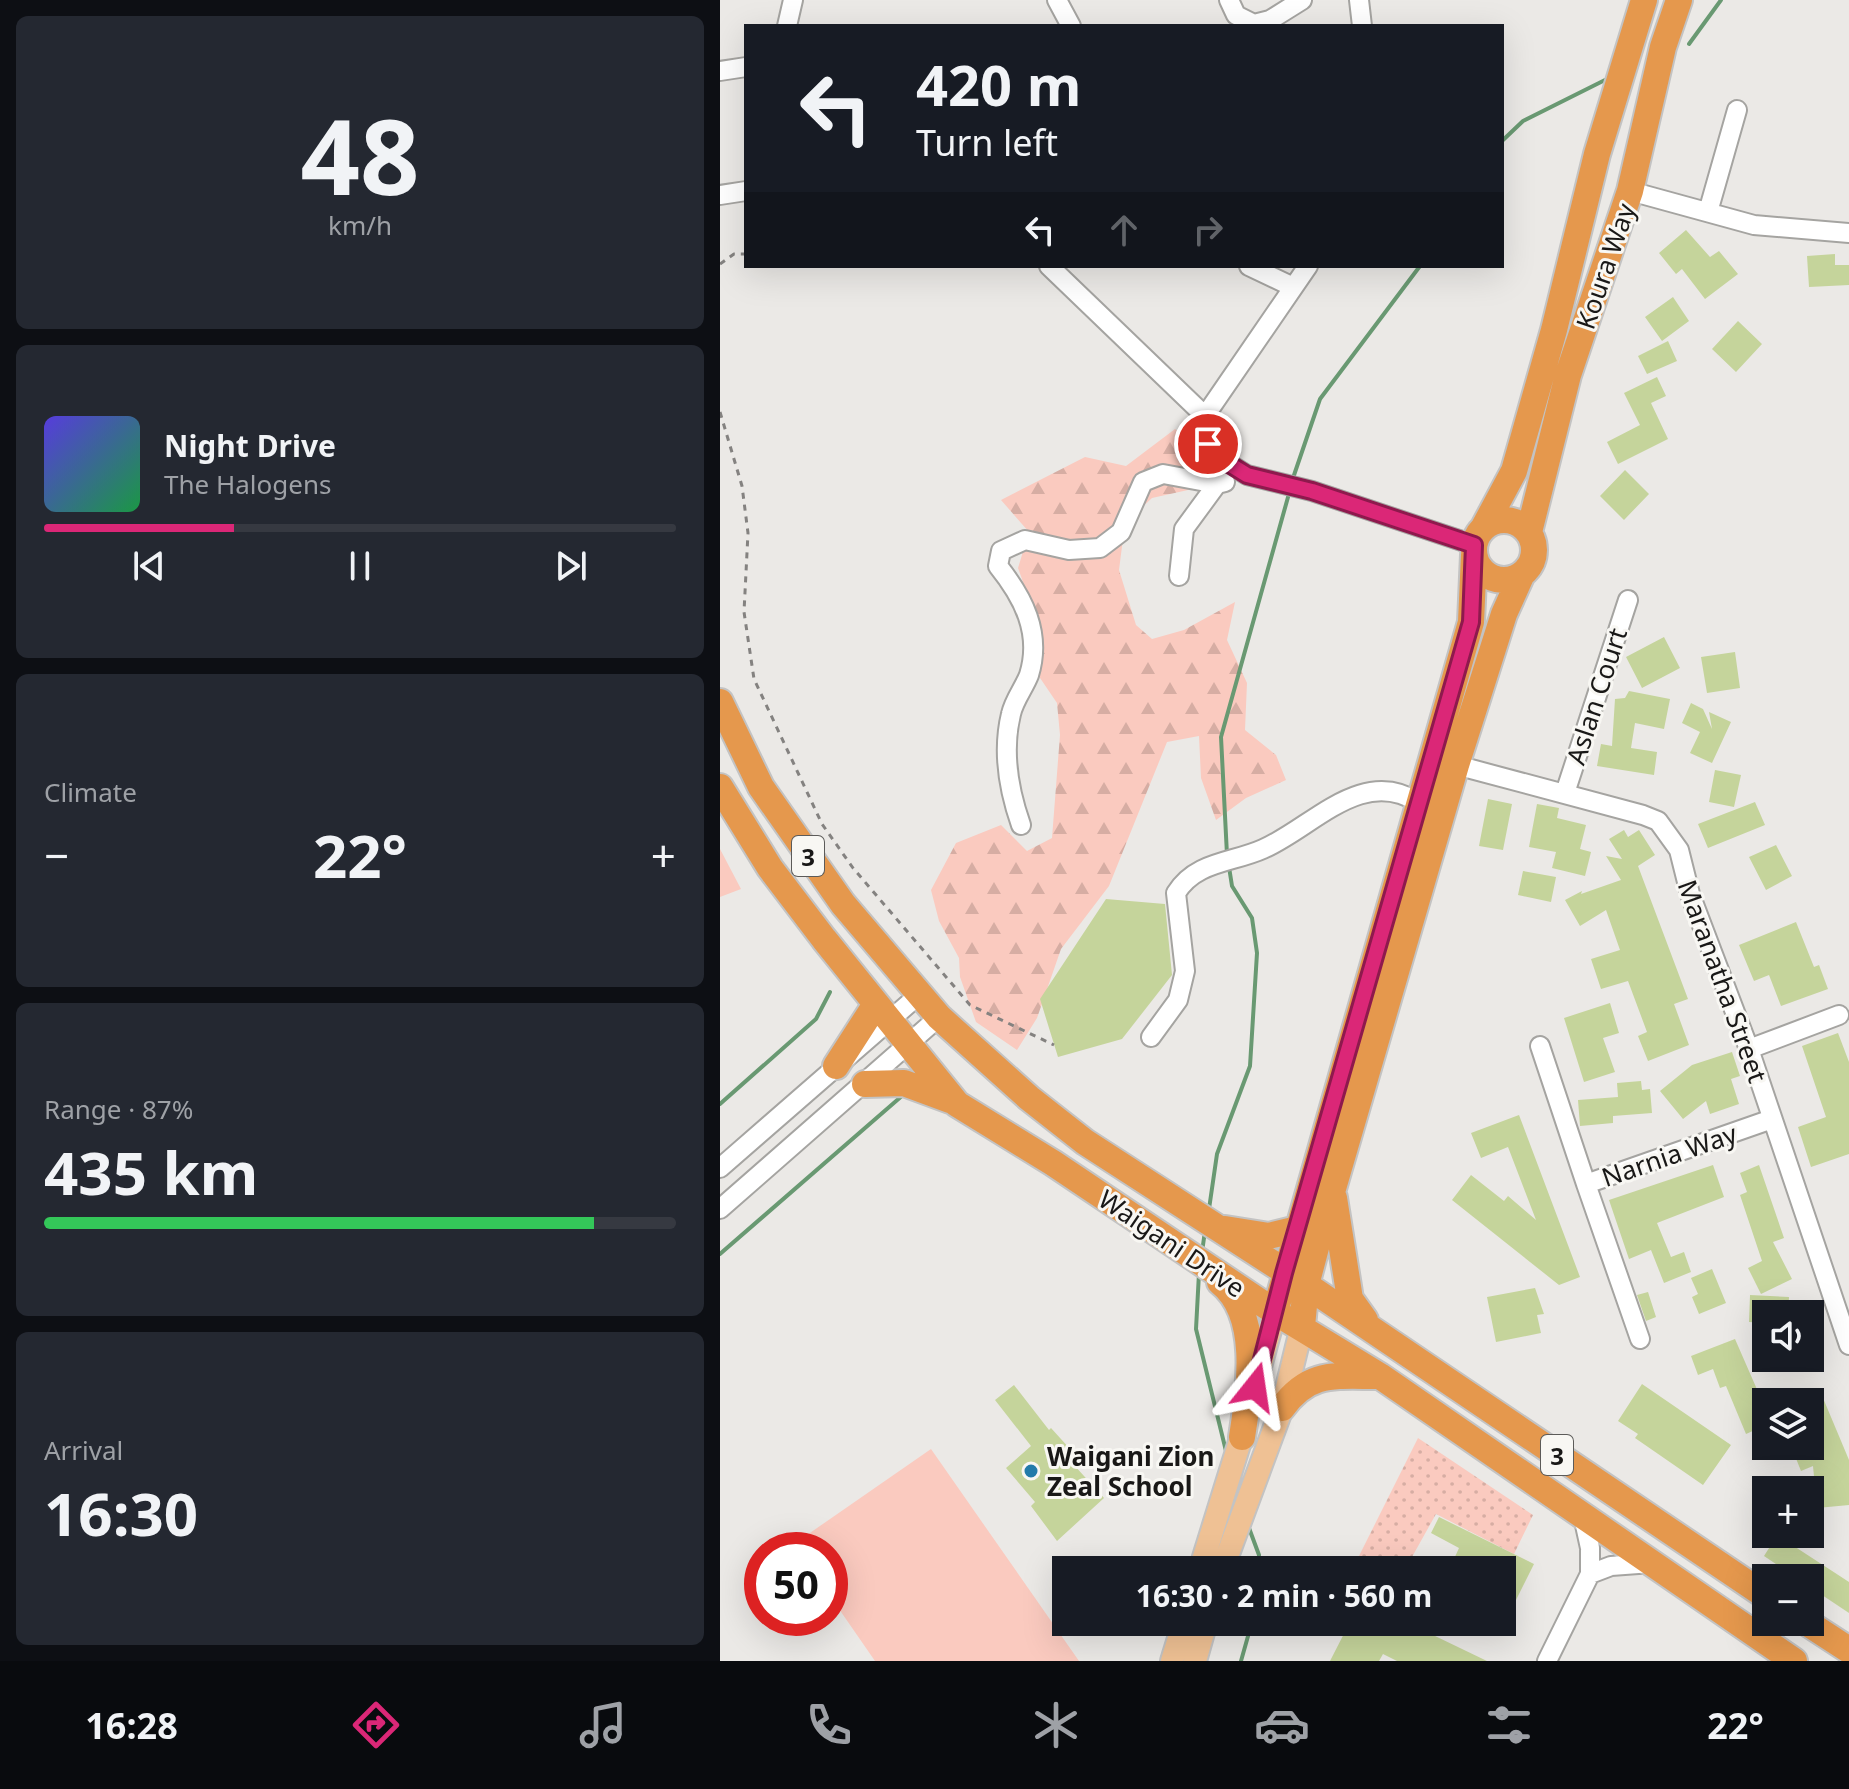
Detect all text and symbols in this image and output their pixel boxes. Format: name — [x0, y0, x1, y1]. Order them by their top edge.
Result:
text: 420 m — [916, 46, 1081, 122]
icon: left — [784, 56, 888, 160]
text: 48 — [301, 84, 419, 225]
text: Turn left — [916, 118, 1058, 167]
street label: Koura Way — [1567, 198, 1644, 334]
text: km/h — [328, 207, 392, 243]
icon: left — [1018, 208, 1062, 252]
icon: ahead — [1102, 208, 1146, 252]
icon: right — [1186, 208, 1230, 252]
pin — [1174, 410, 1242, 478]
icon: arrive — [1186, 422, 1230, 466]
text: Night Drive — [164, 425, 336, 466]
text: The Halogens — [164, 466, 331, 502]
icon: previous — [127, 544, 171, 588]
icon: pause — [338, 544, 382, 588]
icon: next — [549, 544, 593, 588]
street label: Aslan Court — [1557, 623, 1635, 769]
text: Climate — [44, 774, 137, 810]
text: 22° — [313, 814, 407, 896]
text: − — [44, 825, 69, 885]
text: + — [651, 825, 676, 885]
road number: 3 — [792, 836, 824, 876]
street label: Maranatha Street — [1670, 875, 1776, 1087]
text: Range · 87% — [44, 1091, 193, 1127]
street label: Narnia Way — [1597, 1115, 1742, 1195]
text: 435 km — [44, 1131, 258, 1213]
street label: Waigani Drive — [1092, 1181, 1252, 1305]
map controls — [1752, 1300, 1824, 1636]
button: sound — [1752, 1300, 1824, 1372]
position arrow — [1213, 1345, 1297, 1429]
button: layers — [1752, 1388, 1824, 1460]
text: Arrival — [44, 1432, 123, 1468]
road number: 3 — [1541, 1435, 1573, 1475]
place label: Waigani Zion Zeal School — [1047, 1438, 1214, 1504]
marker: Waigani Zion Zeal School — [1022, 1462, 1040, 1480]
text: 16:30 — [44, 1472, 198, 1554]
button: + — [1752, 1476, 1824, 1548]
speed limit sign: 50 — [744, 1532, 848, 1636]
button: − — [1752, 1564, 1824, 1636]
text: 16:30 · 2 min · 560 m — [1136, 1575, 1432, 1616]
icon: directions — [348, 1697, 404, 1753]
icon: music — [575, 1697, 631, 1753]
icon: phone — [801, 1697, 857, 1753]
icon: climate — [1028, 1697, 1084, 1753]
icon: car — [1254, 1697, 1310, 1753]
icon: filters — [1481, 1697, 1537, 1753]
text: 16:28 — [85, 1701, 178, 1750]
text: 22° — [1707, 1701, 1764, 1750]

